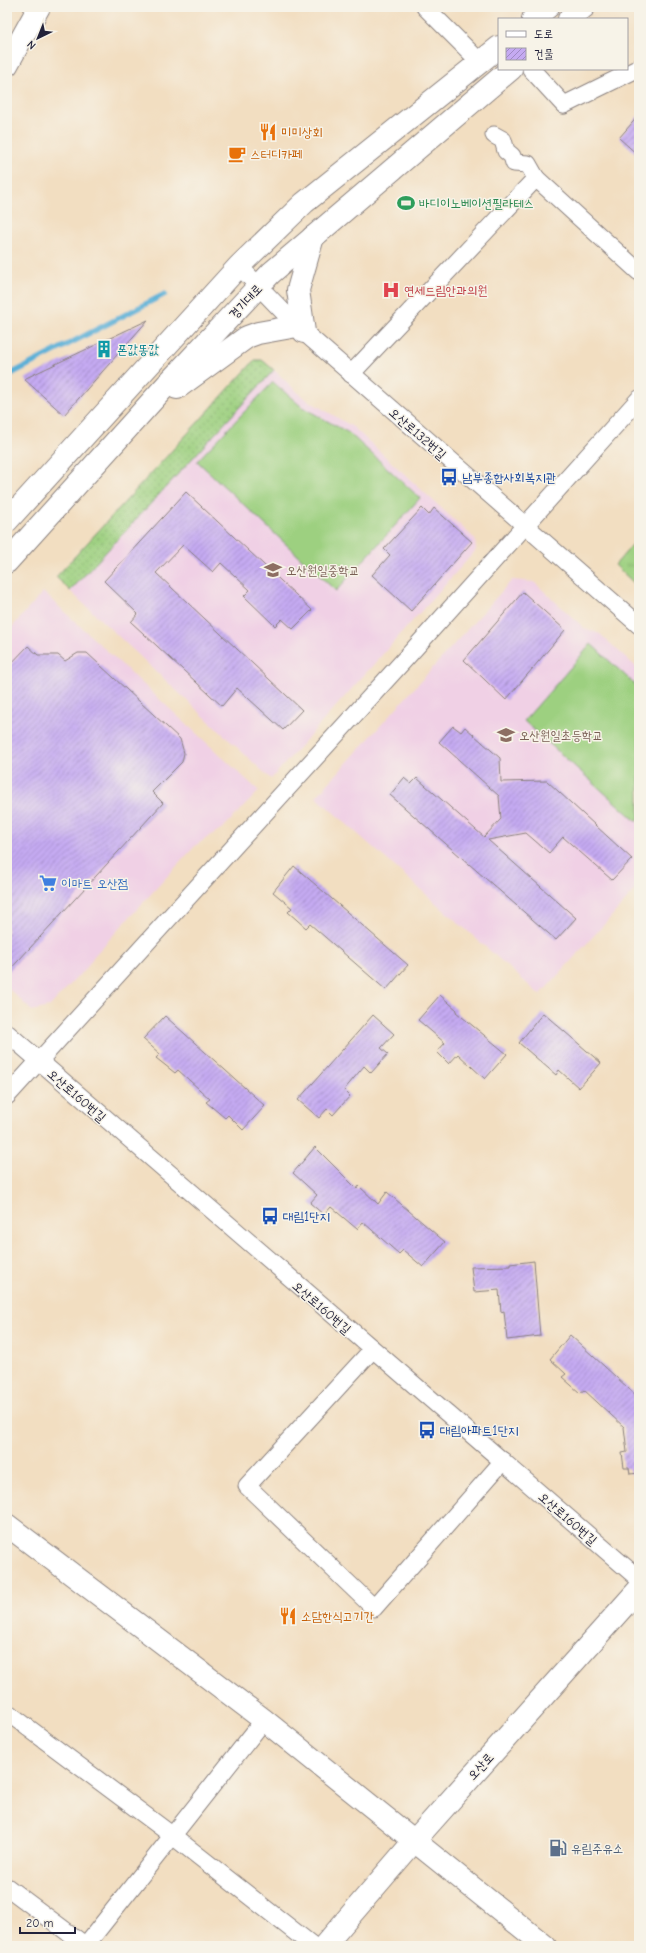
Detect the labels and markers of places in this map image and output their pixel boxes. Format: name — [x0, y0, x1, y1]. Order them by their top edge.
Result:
restaurant icon: 미미상회 — [258, 122, 278, 142]
place label: 미미상회 — [281, 125, 323, 140]
cafe icon: 스터디카페 — [227, 144, 247, 164]
place label: 스터디카페 — [250, 147, 302, 162]
sports icon: 바디이노베이션필라테스 — [396, 193, 416, 213]
place label: 바디이노베이션필라테스 — [419, 196, 534, 211]
hospital icon: 연세드림안과의원 — [381, 280, 401, 300]
place label: 연세드림안과의원 — [404, 283, 488, 298]
building icon: 폰값똥값 — [94, 339, 114, 359]
place label: 폰값똥값 — [117, 342, 159, 357]
bus stop icon: 남부종합사회복지관 — [439, 467, 459, 487]
place label: 남부종합사회복지관 — [462, 470, 556, 485]
school or university icon: 오산원일중학교 — [263, 560, 283, 580]
place label: 오산원일중학교 — [286, 563, 359, 578]
school or university icon: 오산원일초등학교 — [496, 725, 516, 745]
place label: 오산원일초등학교 — [519, 728, 603, 743]
supermarket icon: 이마트 오산점 — [38, 873, 58, 893]
place label: 이마트 오산점 — [61, 876, 128, 891]
bus stop icon: 대림1단지 — [260, 1206, 280, 1226]
place label: 대림1단지 — [283, 1209, 330, 1224]
bus stop icon: 대림아파트1단지 — [417, 1420, 437, 1440]
place label: 대림아파트1단지 — [440, 1423, 518, 1438]
restaurant icon: 소담한식고기간 — [278, 1606, 298, 1626]
place label: 소담한식고기간 — [301, 1609, 374, 1624]
fuel station icon: 유림주유소 — [548, 1838, 568, 1858]
place label: 유림주유소 — [571, 1841, 623, 1856]

